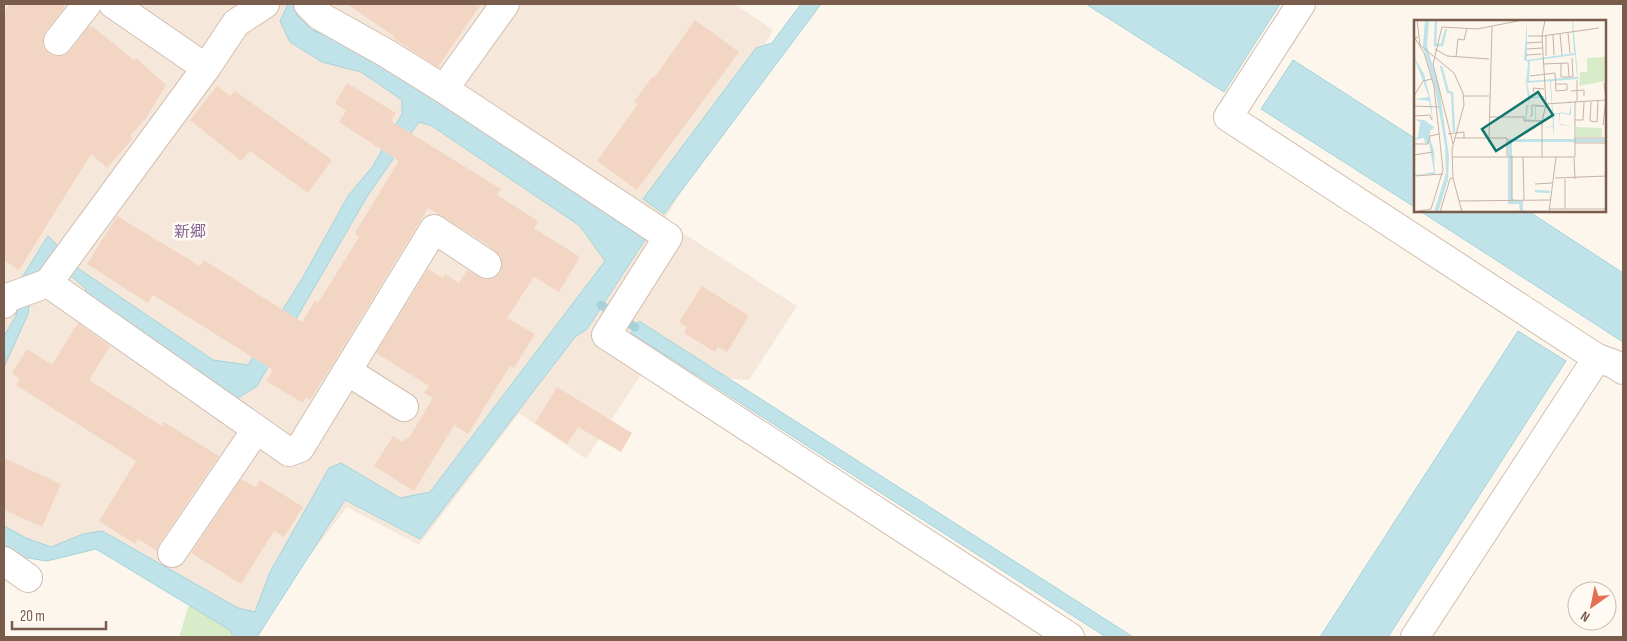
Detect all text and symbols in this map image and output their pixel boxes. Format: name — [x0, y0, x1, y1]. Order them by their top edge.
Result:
inset map — [1414, 20, 1607, 212]
district label: 新郷 — [174, 223, 206, 242]
north arrow — [1567, 581, 1617, 631]
scale bar — [12, 598, 106, 630]
text: 20 m — [20, 607, 45, 626]
text: N — [1577, 607, 1593, 626]

